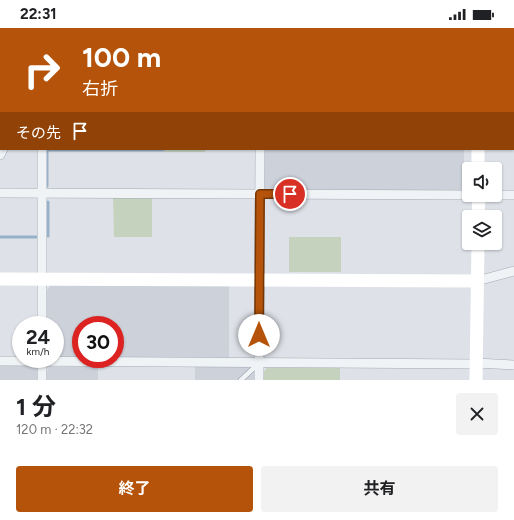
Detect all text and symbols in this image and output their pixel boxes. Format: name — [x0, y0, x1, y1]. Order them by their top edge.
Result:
text: 22:31 — [20, 5, 57, 23]
text: 100 m — [82, 40, 161, 74]
icon: right — [16, 44, 68, 96]
text: 右折 — [82, 78, 118, 100]
icon: arrive — [69, 120, 91, 142]
text: その先 — [16, 124, 61, 142]
map controls — [462, 162, 502, 250]
button: sound — [462, 162, 502, 202]
pin — [273, 177, 307, 211]
icon: arrive — [279, 183, 301, 205]
button: layers — [462, 210, 502, 250]
position arrow — [238, 314, 280, 356]
speed limit sign: 30 — [72, 316, 124, 368]
text: 24 — [26, 325, 50, 349]
text: km/h — [27, 345, 49, 358]
text: 1 分 — [16, 392, 56, 421]
button: close — [456, 393, 498, 435]
text: 120 m · 22:32 — [16, 422, 93, 437]
button: 終了 — [16, 466, 253, 512]
button: 共有 — [261, 466, 498, 512]

